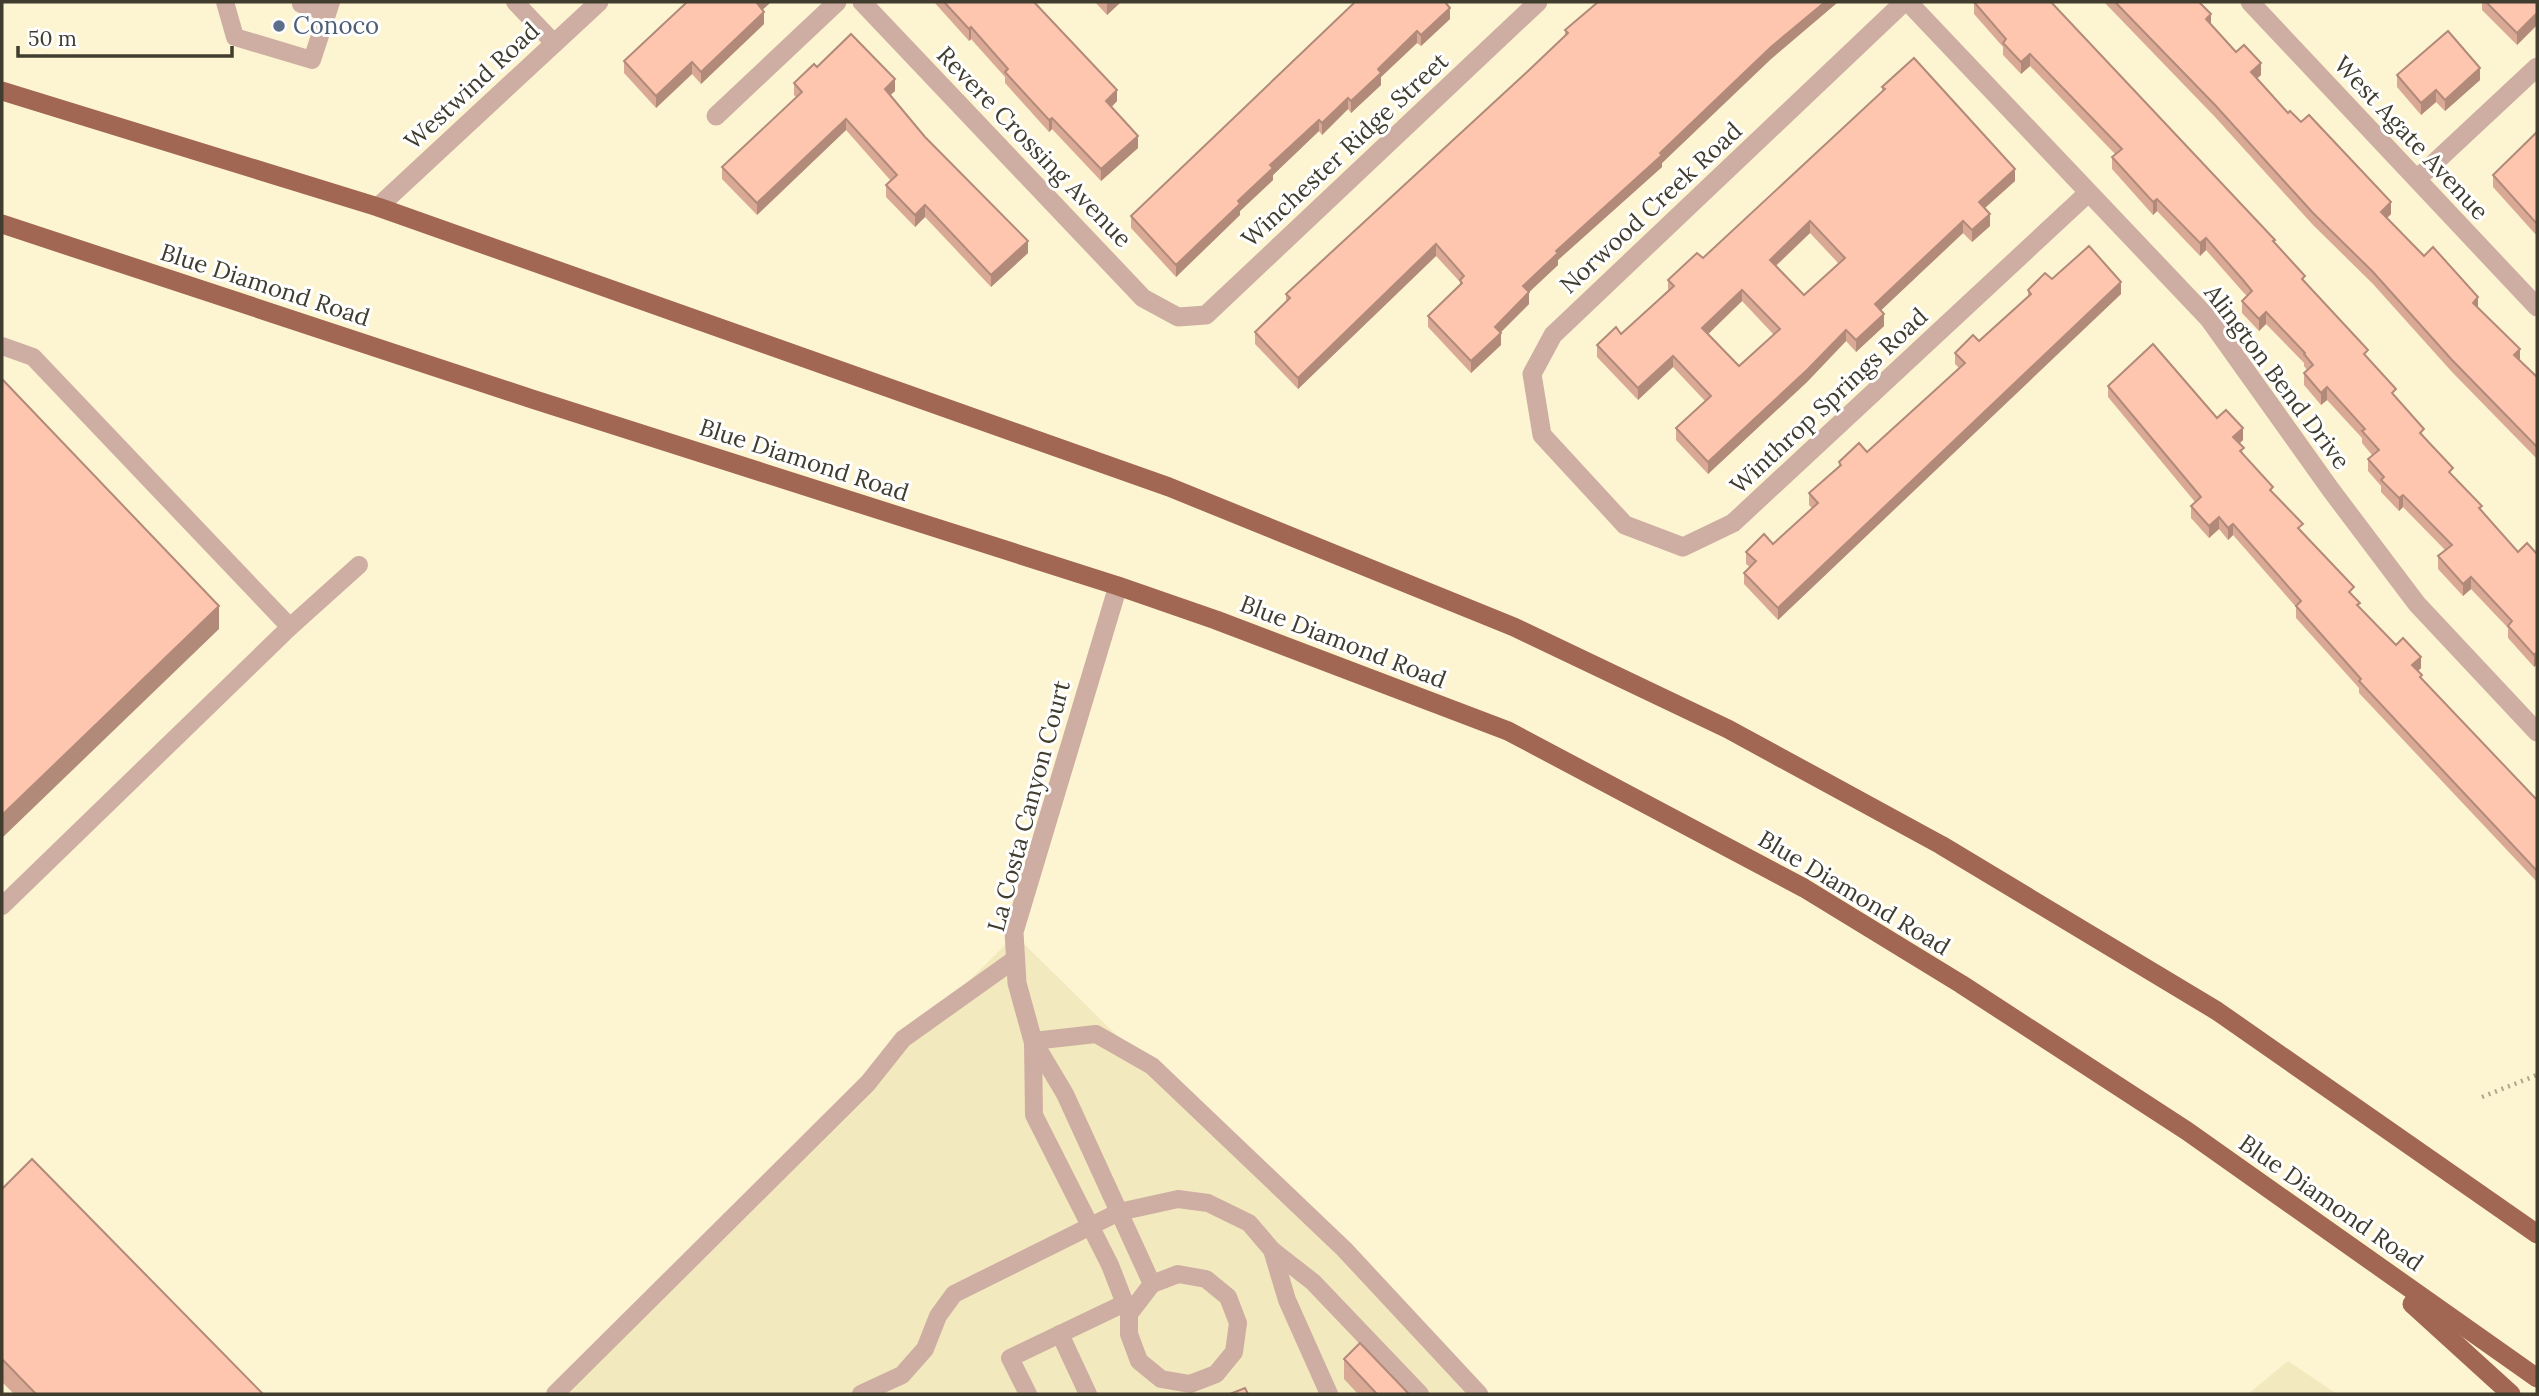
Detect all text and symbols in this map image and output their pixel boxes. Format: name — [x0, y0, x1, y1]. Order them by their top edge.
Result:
place label: Conoco — [293, 10, 379, 41]
scale bar — [18, 14, 231, 58]
street label: Westwind Road — [398, 15, 546, 156]
marker: Conoco — [271, 18, 287, 34]
text: 50 m — [28, 25, 77, 52]
street label: Revere Crossing Avenue — [930, 40, 1139, 254]
street label: Winchester Ridge Street — [1235, 45, 1455, 254]
street label: West Agate Avenue — [2327, 49, 2495, 226]
street label: Norwood Creek Road — [1553, 115, 1748, 300]
street label: Blue Diamond Road — [157, 236, 374, 333]
street label: Alington Bend Drive — [2197, 277, 2357, 475]
street label: Winthrop Springs Road — [1723, 301, 1934, 500]
street label: Blue Diamond Road — [696, 411, 913, 508]
street label: Blue Diamond Road — [1236, 588, 1451, 695]
street label: La Costa Canyon Court — [980, 676, 1077, 935]
street label: Blue Diamond Road — [1753, 823, 1956, 962]
street label: Blue Diamond Road — [2233, 1127, 2430, 1278]

